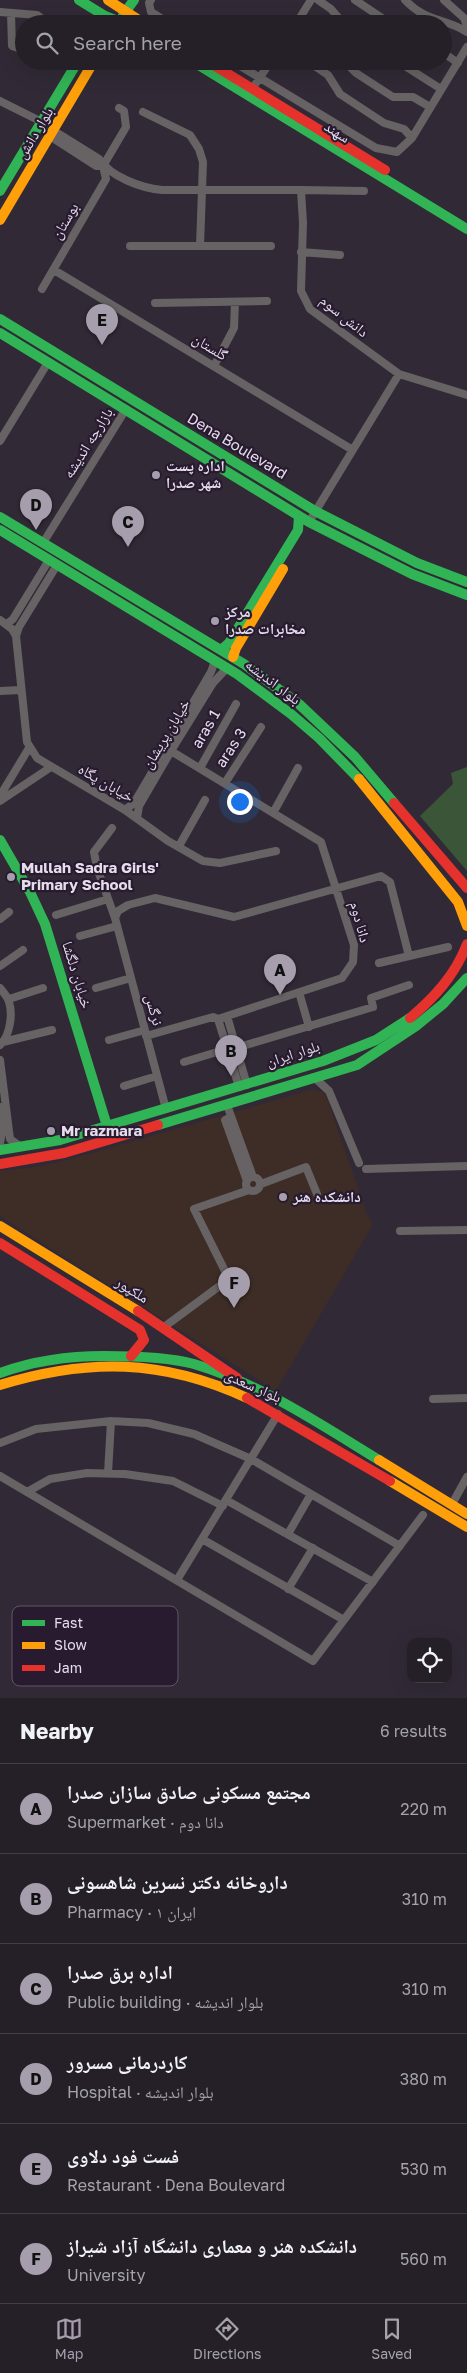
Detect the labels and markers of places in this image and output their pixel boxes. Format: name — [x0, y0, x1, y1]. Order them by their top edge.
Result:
pin: E — [86, 304, 118, 345]
place label: اداره پست شهر صدرا — [166, 456, 225, 492]
marker: اداره پست شهر صدرا — [150, 469, 162, 481]
pin: D — [20, 489, 52, 530]
pin: C — [112, 506, 144, 547]
place label: مرکز مخابرات صدرا — [224, 602, 306, 638]
marker: مرکز مخابرات صدرا — [209, 615, 221, 627]
place label: Mullah Sadra Girls' Primary School — [21, 858, 159, 893]
marker: Mullah Sadra Girls' Primary School — [5, 871, 17, 883]
pin: A — [264, 954, 296, 995]
pin: B — [215, 1035, 247, 1076]
place label: Mr razmara — [61, 1121, 142, 1139]
marker: Mr razmara — [45, 1125, 57, 1137]
place label: دانشکده هنر — [292, 1187, 361, 1205]
marker: دانشکده هنر — [277, 1191, 289, 1203]
pin: F — [218, 1267, 250, 1308]

